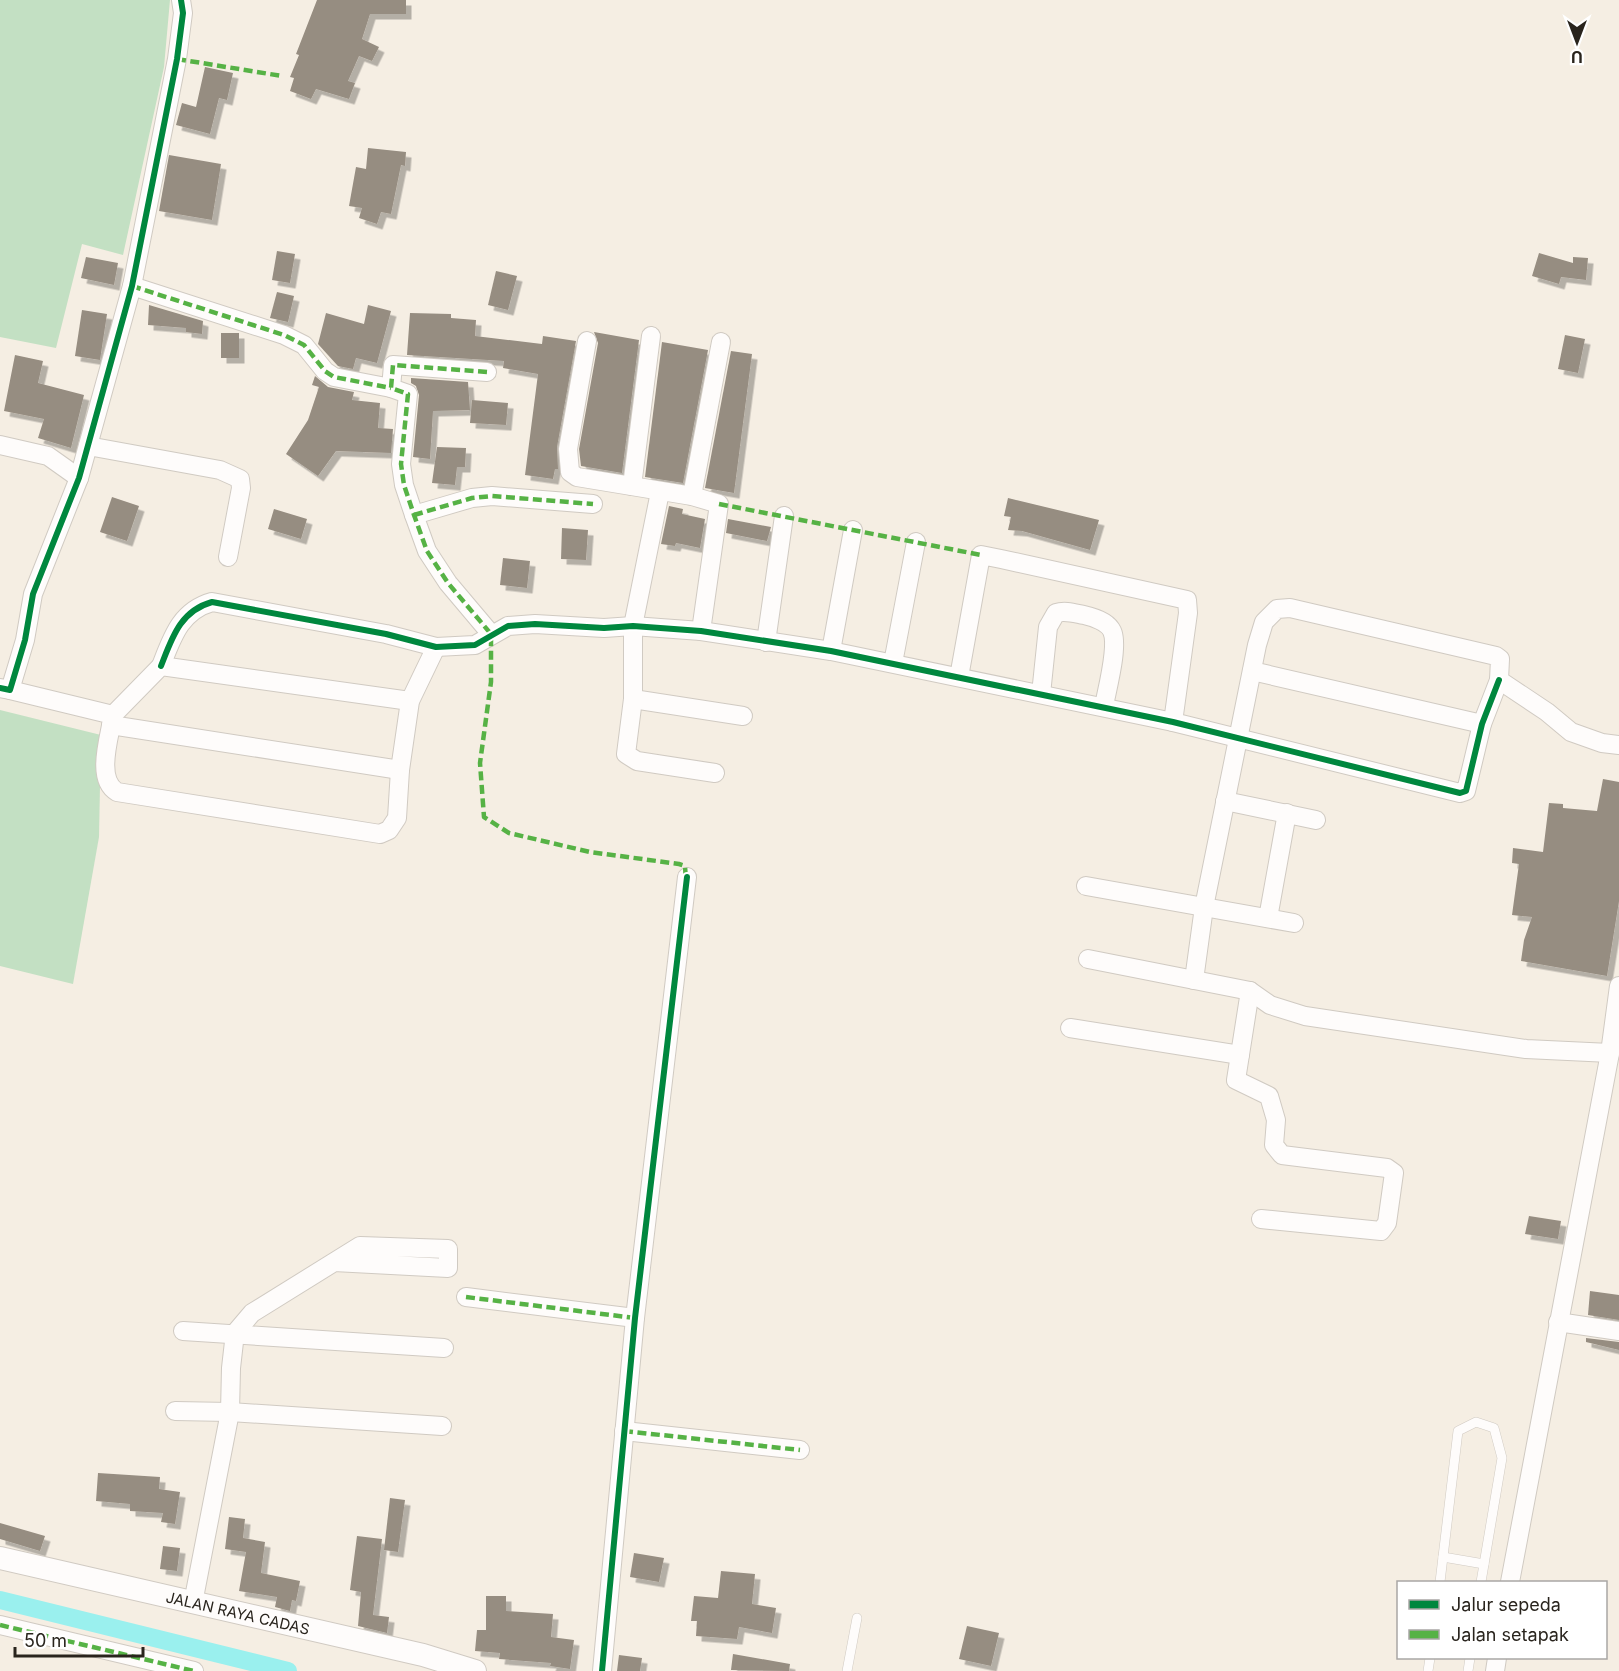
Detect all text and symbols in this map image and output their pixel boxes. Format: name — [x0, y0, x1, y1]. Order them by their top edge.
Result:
north arrow — [1547, 12, 1607, 72]
text: U — [1571, 47, 1583, 67]
legend — [1397, 1581, 1607, 1659]
street label: JALAN RAYA CADAS — [164, 1587, 312, 1638]
text: Jalur sepeda — [1451, 1594, 1561, 1615]
scale bar — [15, 1620, 142, 1658]
text: Jalan setapak — [1451, 1624, 1569, 1645]
text: 50 m — [24, 1630, 67, 1651]

